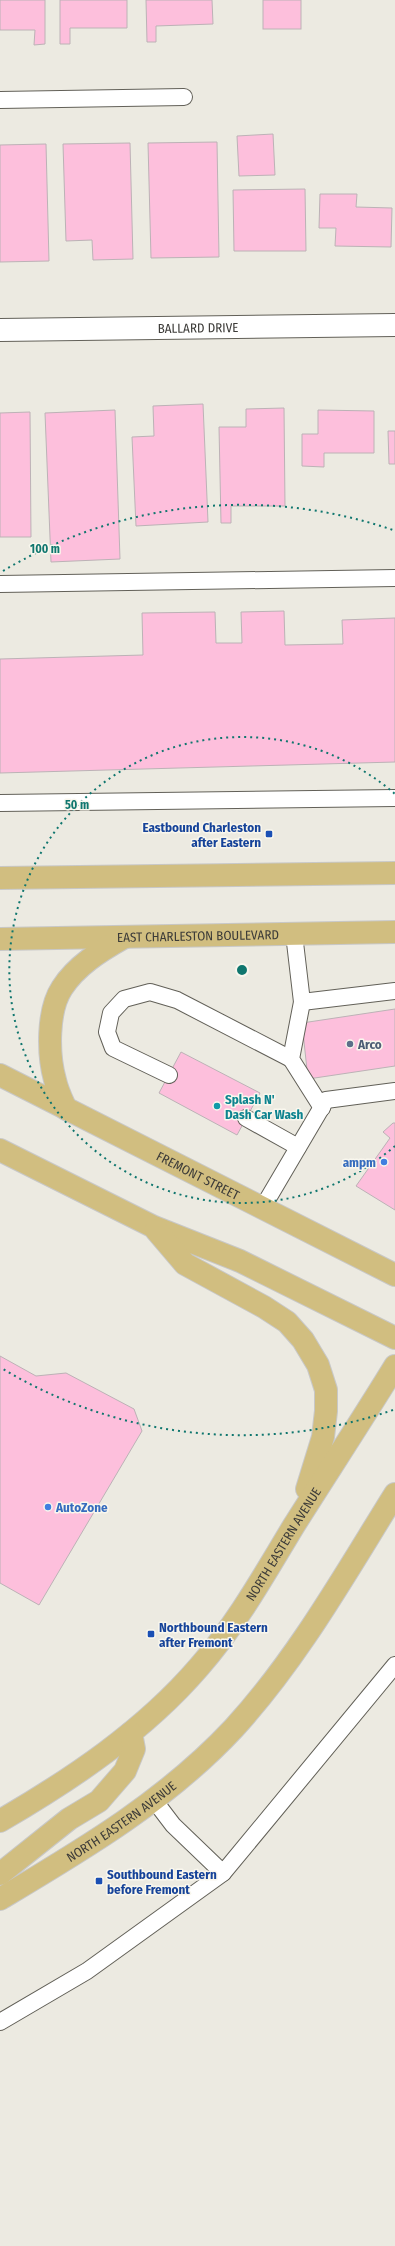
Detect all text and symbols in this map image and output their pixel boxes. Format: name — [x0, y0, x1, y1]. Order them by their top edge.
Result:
street label: BALLARD DRIVE — [158, 319, 238, 336]
text: 100 m — [30, 542, 60, 556]
text: 50 m — [65, 798, 89, 812]
place label: Eastbound Charleston after Eastern — [142, 820, 261, 850]
marker: Eastbound Charleston after Eastern — [264, 829, 274, 839]
street label: EAST CHARLESTON BOULEVARD — [117, 927, 279, 944]
centre of rings — [235, 963, 249, 977]
place label: Arco — [357, 1037, 382, 1052]
marker: Arco — [345, 1039, 355, 1049]
place label: Splash N' Dash Car Wash — [225, 1092, 304, 1122]
marker: Splash N' Dash Car Wash — [212, 1101, 222, 1111]
street label: FREMONT STREET — [154, 1148, 242, 1202]
place label: ampm — [343, 1155, 376, 1170]
marker: ampm — [379, 1157, 389, 1167]
street label: NORTH EASTERN AVENUE — [243, 1485, 324, 1603]
place label: AutoZone — [55, 1500, 108, 1515]
marker: AutoZone — [43, 1502, 53, 1512]
place label: Northbound Eastern after Fremont — [159, 1620, 268, 1650]
marker: Northbound Eastern after Fremont — [146, 1629, 156, 1639]
street label: NORTH EASTERN AVENUE — [64, 1778, 179, 1865]
place label: Southbound Eastern before Fremont — [107, 1867, 217, 1897]
marker: Southbound Eastern before Fremont — [94, 1876, 104, 1886]

